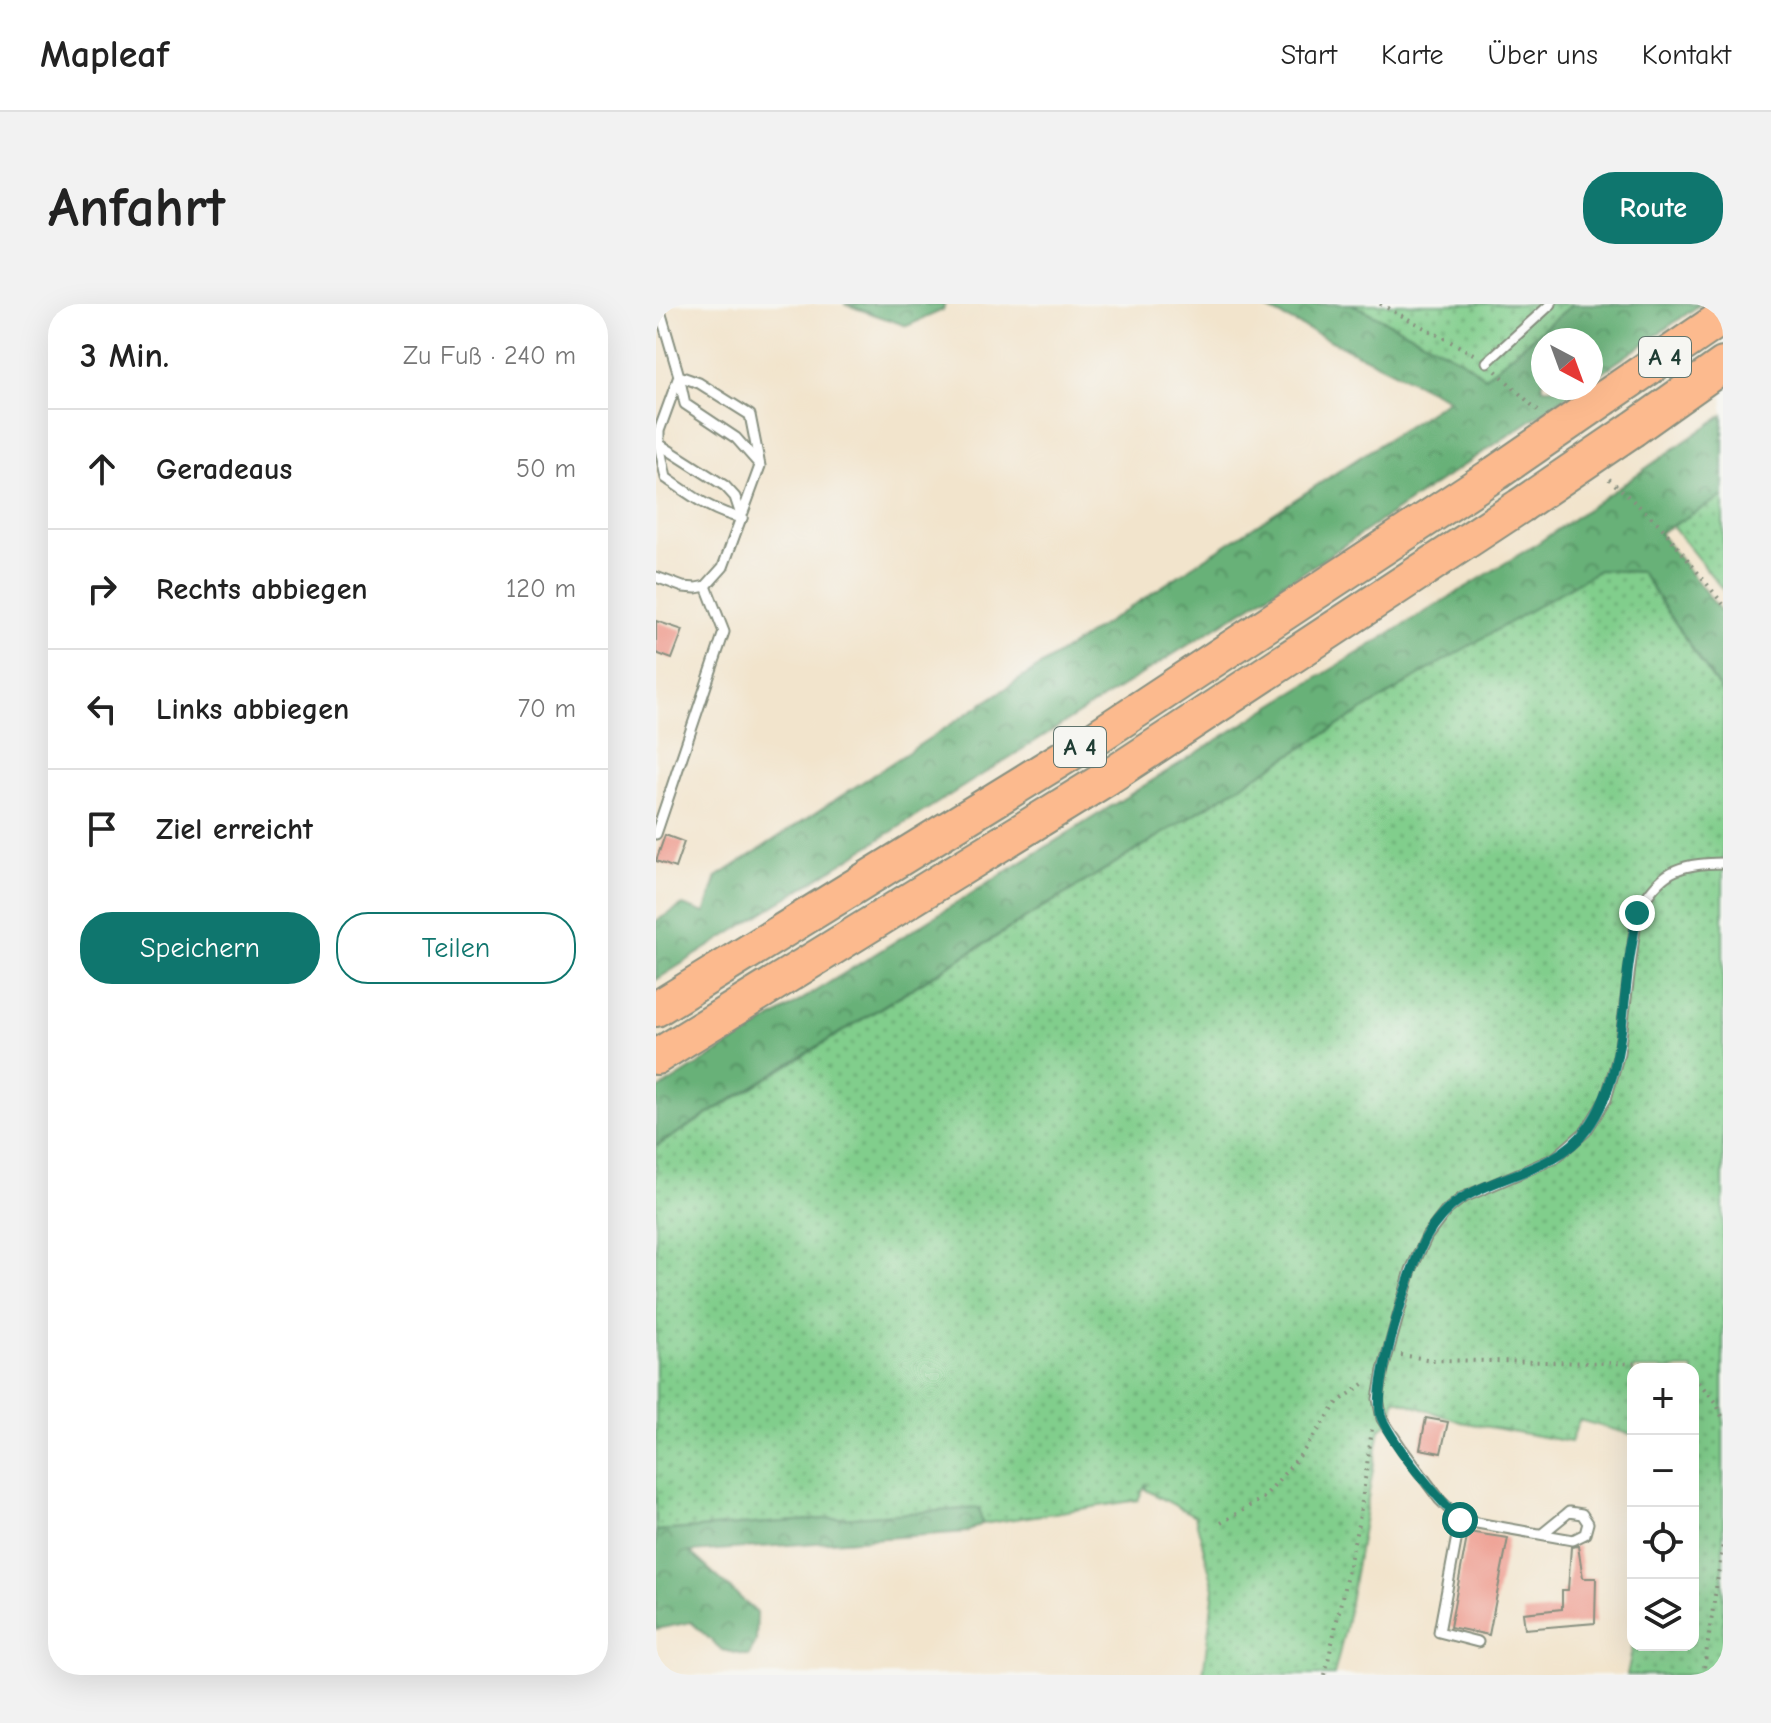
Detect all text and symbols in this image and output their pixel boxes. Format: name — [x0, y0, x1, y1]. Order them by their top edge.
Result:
text: Mapleaf — [40, 33, 169, 77]
text: Start — [1281, 39, 1337, 71]
text: Karte — [1381, 39, 1444, 71]
text: Über uns — [1488, 39, 1598, 71]
text: Kontakt — [1642, 39, 1731, 71]
button: Route — [1583, 172, 1723, 244]
text: Anfahrt — [48, 176, 225, 240]
north arrow — [1531, 328, 1603, 400]
text: 3 Min. — [80, 336, 169, 376]
road number: A 4 — [1639, 337, 1691, 377]
text: Zu Fuß · 240 m — [403, 341, 576, 371]
icon: ahead — [80, 447, 124, 491]
text: Geradeaus — [156, 452, 292, 487]
text: 50 m — [516, 454, 576, 484]
icon: right — [80, 567, 124, 611]
text: Rechts abbiegen — [156, 572, 368, 607]
text: 120 m — [506, 574, 576, 604]
icon: left — [80, 687, 124, 731]
text: Links abbiegen — [156, 692, 349, 727]
text: 70 m — [518, 694, 576, 724]
road number: A 4 — [1054, 727, 1106, 767]
icon: arrive — [80, 807, 124, 851]
text: Ziel erreicht — [156, 812, 313, 847]
route end — [1619, 895, 1655, 931]
button: Speichern — [80, 912, 320, 984]
button: Teilen — [336, 912, 576, 984]
map controls — [1627, 1363, 1699, 1651]
button: + — [1627, 1363, 1699, 1435]
button: − — [1627, 1435, 1699, 1507]
route start — [1442, 1502, 1478, 1538]
button: locate — [1627, 1507, 1699, 1579]
button: layers — [1627, 1579, 1699, 1651]

